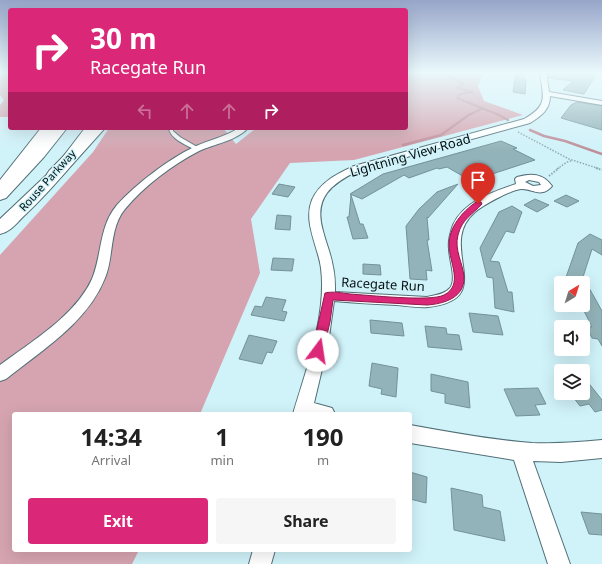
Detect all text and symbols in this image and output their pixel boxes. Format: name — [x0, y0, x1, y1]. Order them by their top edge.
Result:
text: 30 m — [90, 19, 157, 57]
icon: right — [24, 24, 76, 76]
text: Racegate Run — [90, 55, 206, 79]
icon: left — [134, 100, 156, 122]
icon: ahead — [176, 100, 198, 122]
icon: ahead — [218, 100, 240, 122]
icon: right — [260, 100, 282, 122]
street label: Lightning View Road — [348, 129, 472, 181]
street label: Rouse Parkway — [15, 146, 79, 214]
pin — [461, 163, 495, 204]
icon: arrive — [467, 169, 489, 191]
street label: Racegate Run — [341, 273, 425, 295]
north arrow — [554, 276, 590, 312]
map controls — [554, 276, 590, 400]
button: sound — [554, 320, 590, 356]
position arrow — [297, 330, 339, 372]
button: layers — [554, 364, 590, 400]
text: 14:34 — [80, 420, 142, 453]
text: 1 — [215, 420, 229, 453]
text: 190 — [302, 420, 344, 453]
text: Arrival — [91, 451, 131, 469]
text: min — [210, 451, 234, 469]
text: m — [317, 451, 329, 469]
button: Exit — [28, 498, 208, 544]
button: Share — [216, 498, 396, 544]

